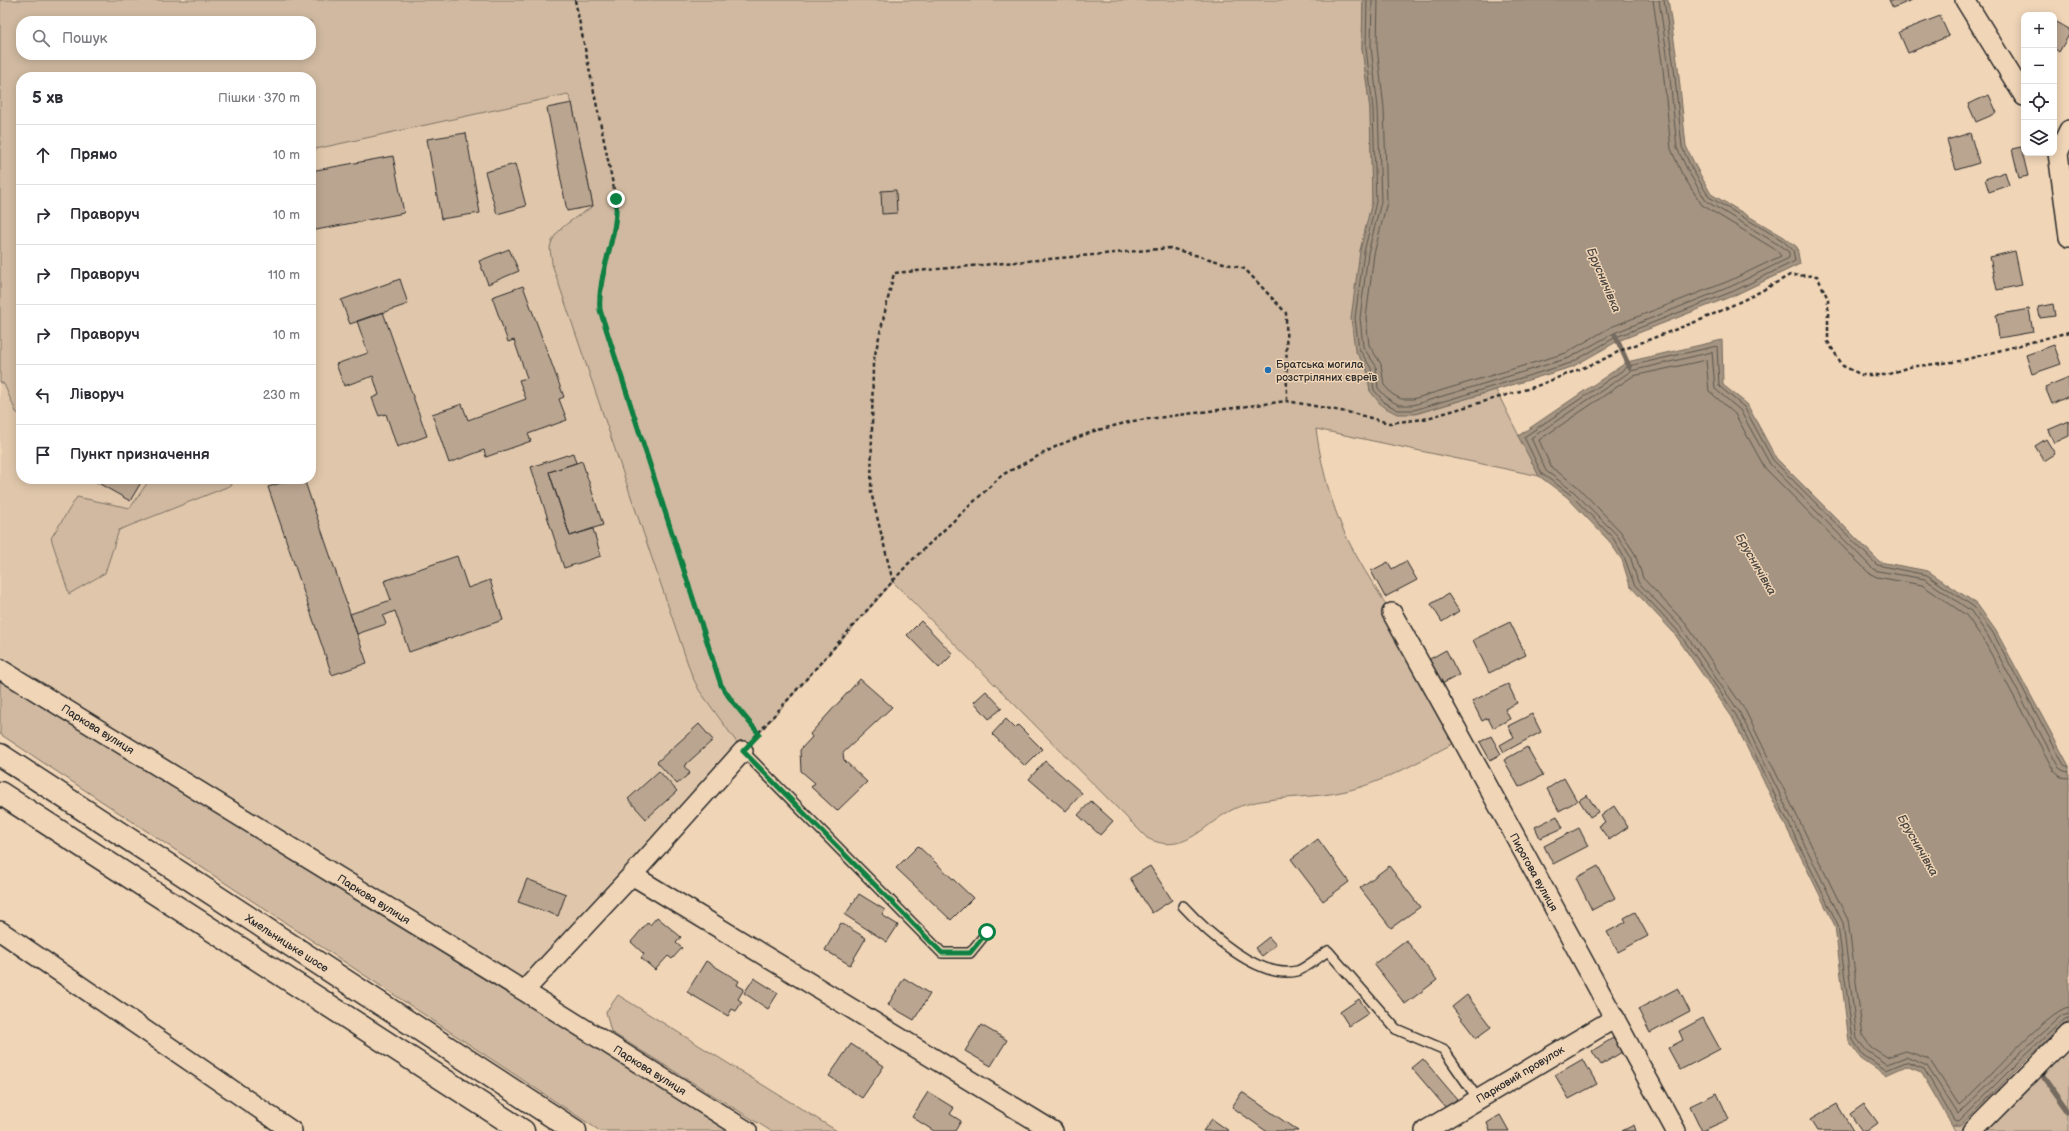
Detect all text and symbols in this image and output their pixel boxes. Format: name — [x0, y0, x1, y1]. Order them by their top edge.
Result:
map controls — [2021, 12, 2057, 156]
button: + — [2021, 12, 2057, 48]
search box — [16, 16, 316, 60]
icon: search — [30, 27, 52, 49]
text: Пошук — [62, 29, 108, 48]
button: − — [2021, 48, 2057, 84]
button: locate — [2021, 84, 2057, 120]
text: 5 хв — [32, 88, 63, 108]
text: Пішки · 370 m — [218, 90, 300, 106]
button: layers — [2021, 120, 2057, 156]
icon: ahead — [32, 144, 54, 166]
text: Прямо — [70, 145, 117, 164]
text: 10 m — [273, 147, 300, 163]
route end — [607, 190, 625, 208]
icon: right — [32, 204, 54, 226]
text: Праворуч — [70, 205, 140, 224]
text: 10 m — [273, 207, 300, 223]
water label: Брусничівка — [1583, 246, 1624, 315]
icon: right — [32, 264, 54, 286]
text: Праворуч — [70, 265, 140, 284]
text: 110 m — [268, 267, 300, 283]
icon: right — [32, 324, 54, 346]
text: Праворуч — [70, 325, 140, 344]
text: 10 m — [273, 327, 300, 343]
place label: Братська могила розстріляних євреїв — [1276, 358, 1378, 384]
marker: Братська могила розстріляних євреїв — [1263, 365, 1273, 375]
icon: left — [32, 384, 54, 406]
text: Ліворуч — [70, 385, 124, 404]
text: 230 m — [263, 387, 300, 403]
icon: arrive — [32, 444, 54, 466]
text: Пункт призначення — [70, 445, 210, 464]
water label: Брусничівка — [1732, 531, 1779, 598]
street label: Паркова вулиця — [59, 702, 137, 757]
water label: Брусничівка — [1894, 812, 1941, 879]
street label: Пирогова вулиця — [1507, 831, 1560, 913]
street label: Паркова вулиця — [335, 872, 413, 927]
street label: Хмельницьке шосе — [243, 912, 331, 975]
route start — [978, 923, 996, 941]
street label: Паркова вулиця — [611, 1043, 689, 1098]
street label: Парковий провулок — [1474, 1043, 1567, 1106]

